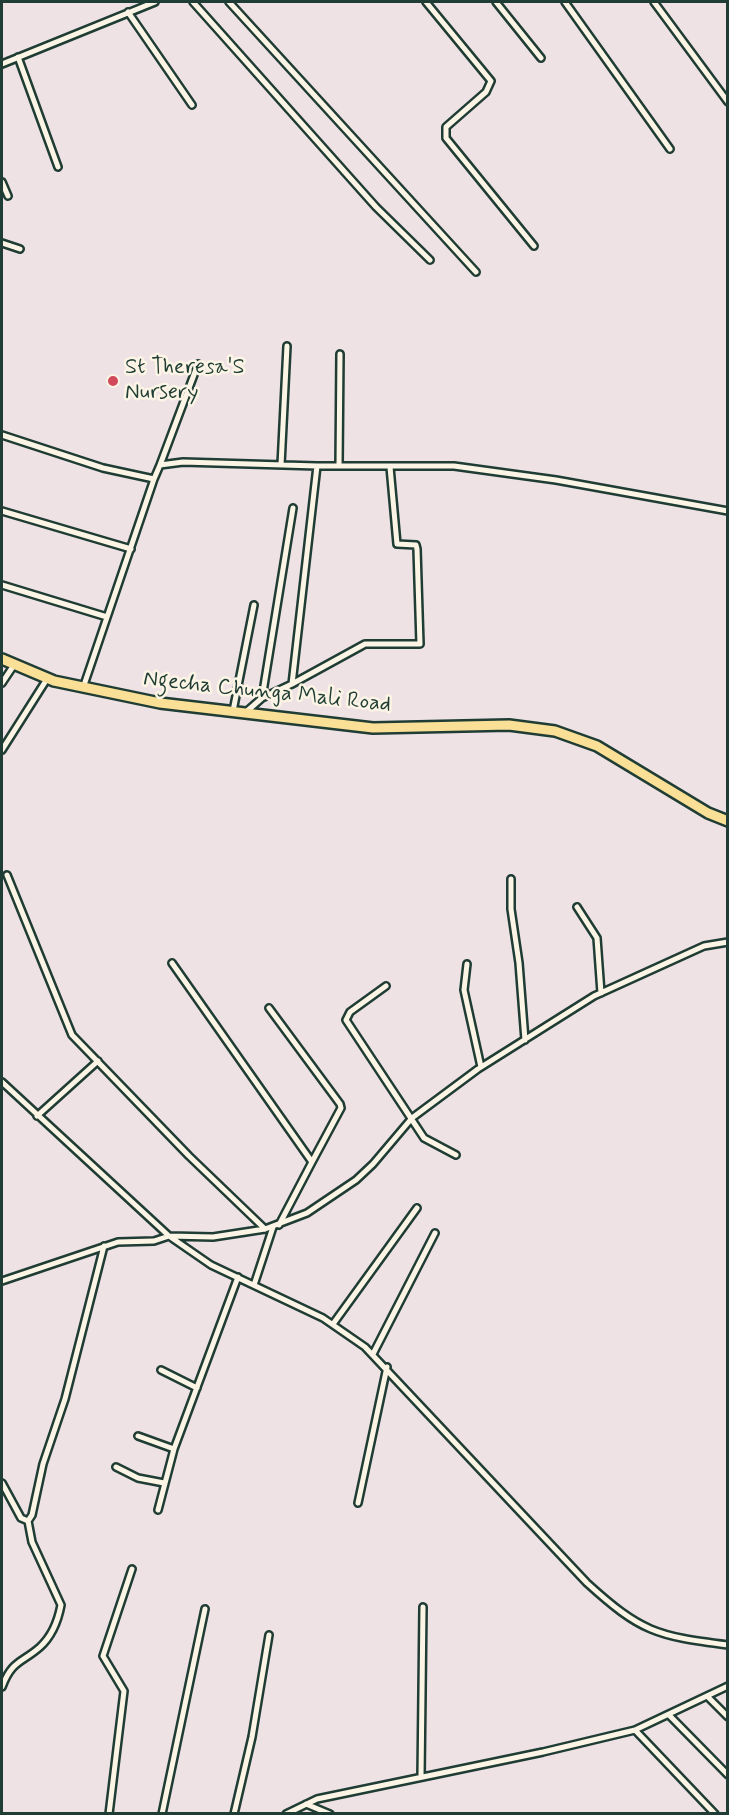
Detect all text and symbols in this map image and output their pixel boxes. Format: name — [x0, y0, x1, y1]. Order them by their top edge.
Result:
place label: St Theresa'S Nursery — [125, 355, 245, 406]
marker: St Theresa'S Nursery — [106, 374, 120, 388]
street label: Ngecha Chunga Mali Road — [142, 667, 392, 719]

